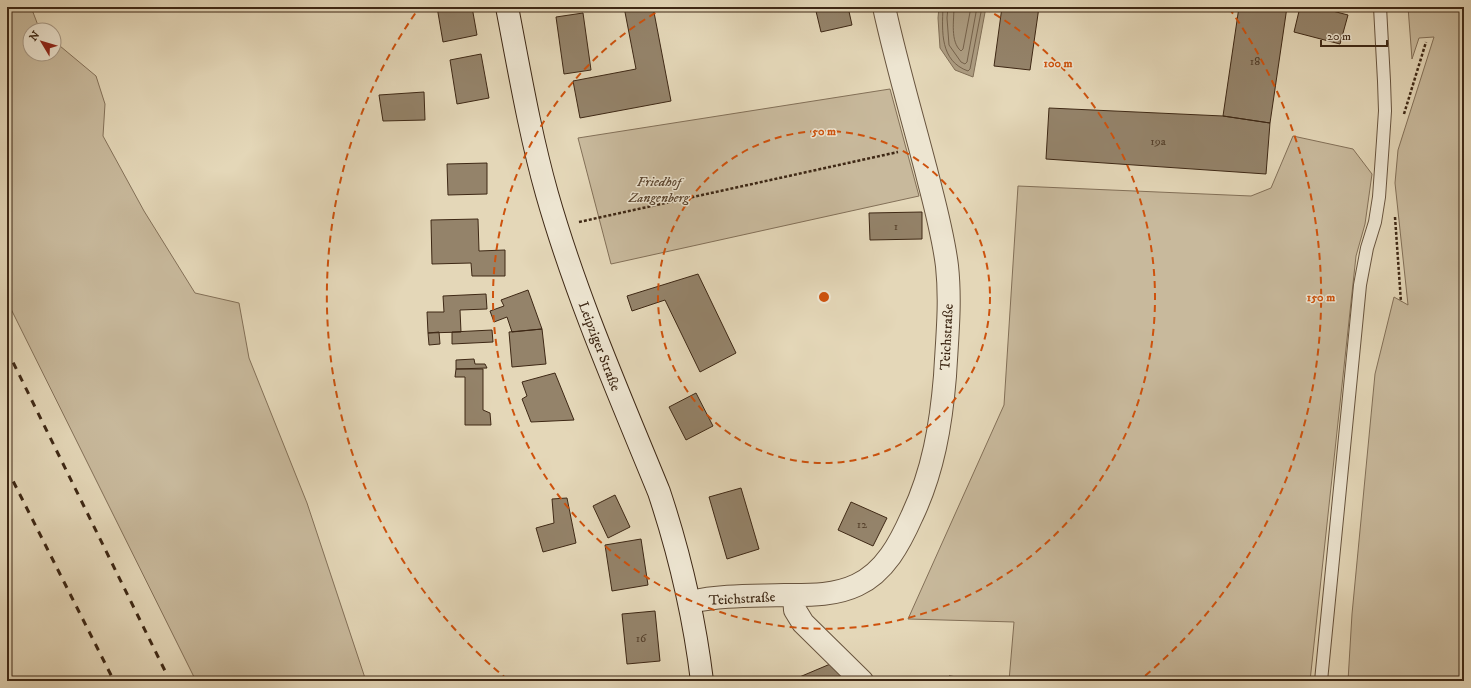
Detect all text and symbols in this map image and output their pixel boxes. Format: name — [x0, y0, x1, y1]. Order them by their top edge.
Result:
north arrow — [22, 22, 62, 62]
scale bar — [1321, 22, 1387, 48]
text: N — [27, 29, 43, 44]
text: 20 m — [1327, 29, 1351, 44]
house number: 18 — [1250, 54, 1260, 69]
text: 100 m — [1044, 56, 1072, 71]
text: 50 m — [811, 124, 836, 139]
house number: 19a — [1150, 134, 1167, 149]
park label: Friedhof Zangenberg — [628, 173, 691, 207]
house number: 1 — [894, 219, 898, 234]
centre of rings — [817, 290, 831, 304]
text: 150 m — [1307, 290, 1335, 305]
street label: Leipziger Straße — [574, 299, 624, 394]
street label: Teichstraße — [936, 303, 958, 371]
house number: 12 — [857, 517, 867, 532]
street label: Teichstraße — [708, 588, 776, 610]
house number: 16 — [636, 631, 647, 646]

